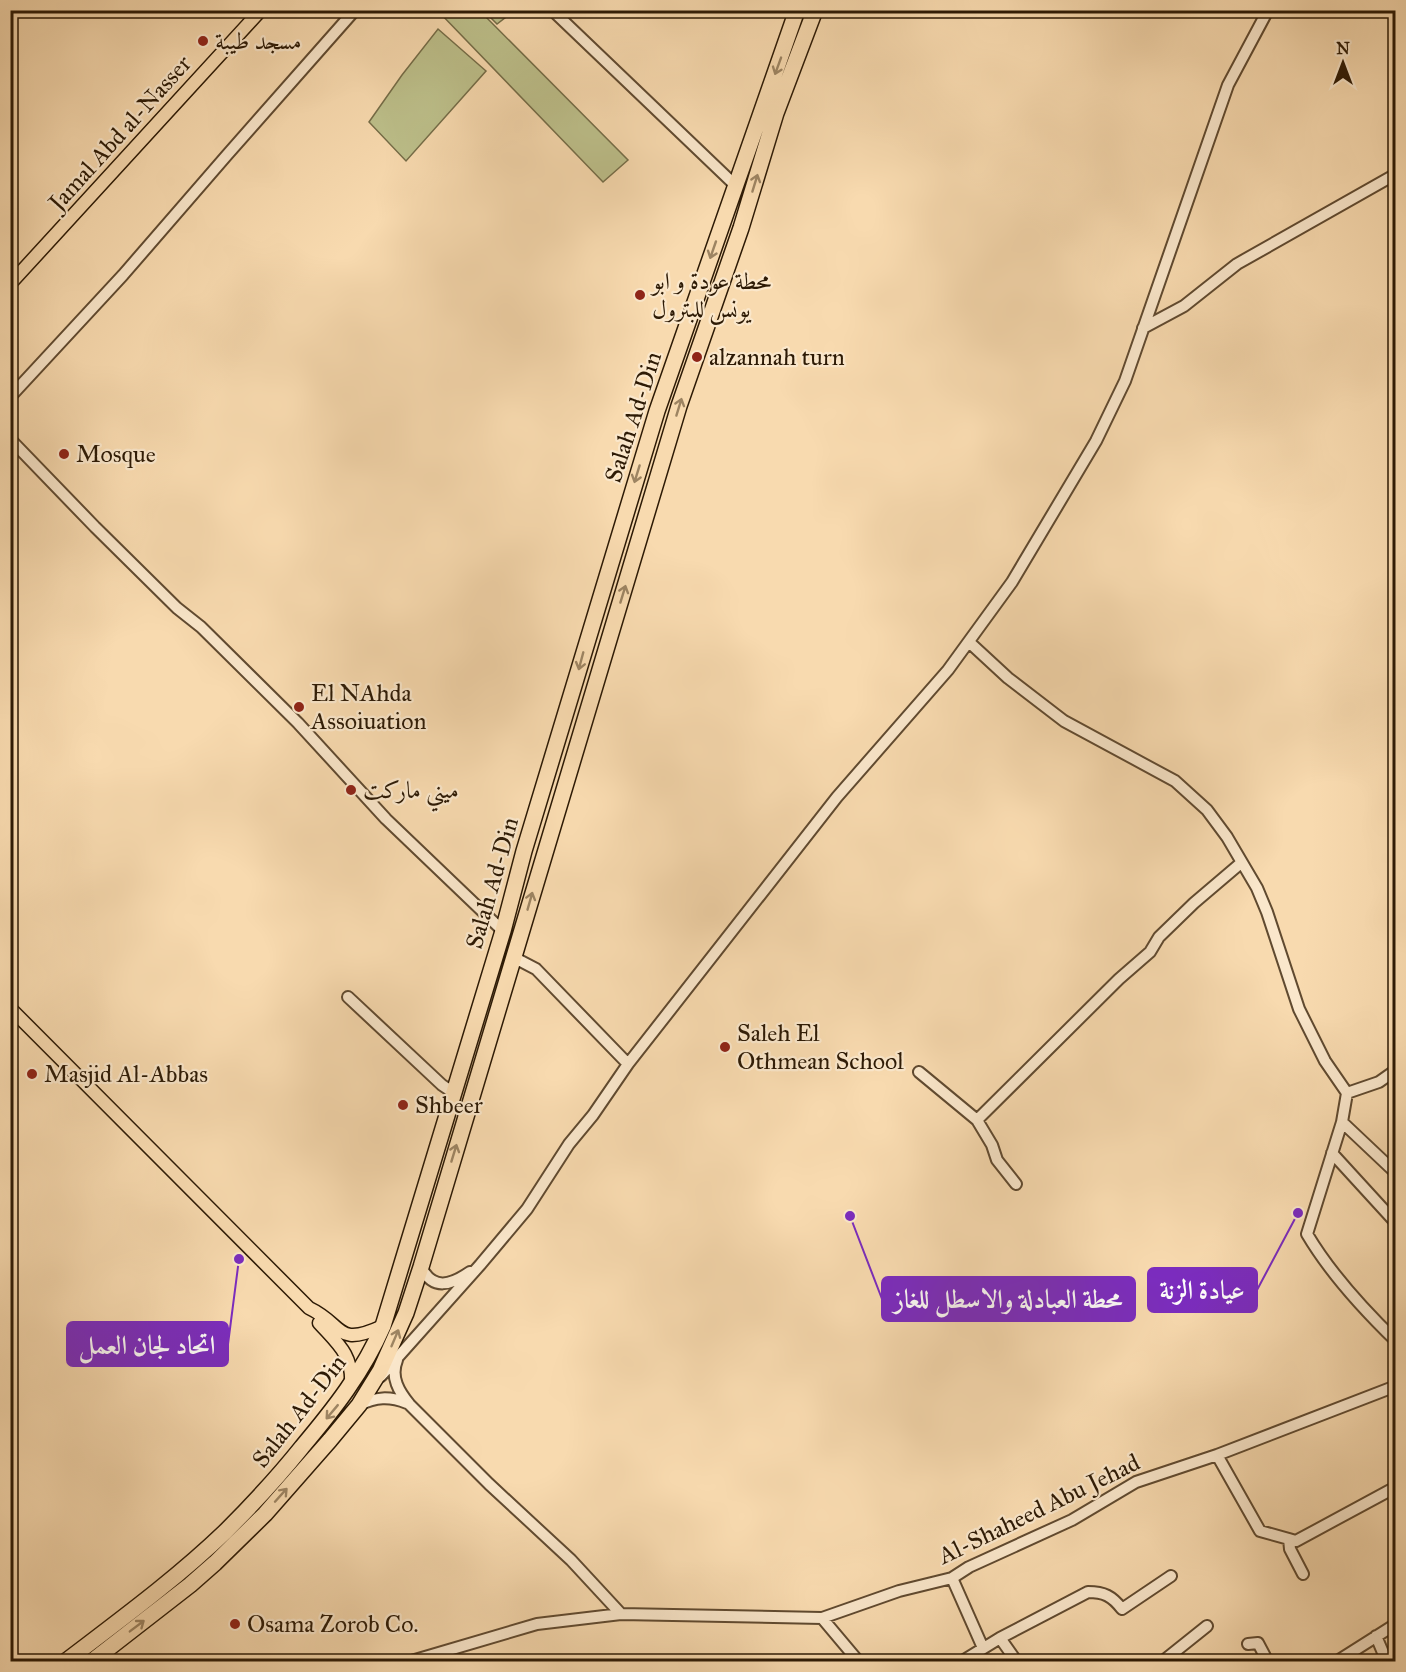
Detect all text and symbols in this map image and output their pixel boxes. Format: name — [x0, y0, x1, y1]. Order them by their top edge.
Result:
place label: مسجد طيبة — [215, 26, 302, 56]
north arrow — [1313, 33, 1373, 93]
marker: مسجد طيبة — [196, 34, 210, 48]
text: N — [1336, 39, 1350, 58]
street label: Jamal Abd al-Nasser — [40, 49, 198, 219]
one-way arrow — [772, 56, 783, 75]
one-way arrow — [750, 174, 761, 193]
one-way arrow — [707, 240, 718, 259]
place label: محطة عودة و ابو يونس للبترول — [650, 266, 772, 325]
marker: محطة عودة و ابو يونس للبترول — [633, 288, 647, 302]
place label: alzannah turn — [709, 342, 845, 372]
street label: Salah Ad-Din — [598, 348, 668, 486]
marker: alzannah turn — [690, 350, 704, 364]
one-way arrow — [674, 398, 685, 417]
place label: Mosque — [76, 439, 156, 469]
marker: Mosque — [57, 447, 71, 461]
one-way arrow — [631, 464, 642, 483]
one-way arrow — [618, 585, 629, 604]
one-way arrow — [575, 651, 587, 670]
place label: El NAhda Assoiuation — [310, 678, 427, 736]
marker: El NAhda Assoiuation — [292, 700, 306, 714]
place label: ميني ماركت — [363, 775, 459, 812]
marker: ميني ماركت — [344, 783, 358, 797]
street label: Salah Ad-Din — [459, 814, 525, 952]
one-way arrow — [525, 892, 536, 911]
place label: Saleh El Othmean School — [737, 1018, 904, 1076]
marker: Saleh El Othmean School — [718, 1040, 732, 1054]
place label: Masjid Al-Abbas — [44, 1059, 208, 1089]
marker: Masjid Al-Abbas — [25, 1067, 39, 1081]
place label: Shbeer — [415, 1090, 483, 1120]
marker: Shbeer — [396, 1098, 410, 1112]
one-way arrow — [449, 1144, 460, 1163]
callout: عيادة الزنة — [1148, 1268, 1257, 1312]
text: عيادة الزنة — [1159, 1274, 1245, 1306]
callout: محطة العبادلة والاسطل للغاز — [882, 1277, 1135, 1321]
text: محطة العبادلة والاسطل للغاز — [891, 1283, 1124, 1318]
callout: اتحاد لجان العمل — [67, 1322, 228, 1366]
text: اتحاد لجان العمل — [79, 1329, 215, 1364]
one-way arrow — [390, 1330, 401, 1348]
street label: Salah Ad-Din — [245, 1348, 353, 1474]
one-way arrow — [325, 1404, 338, 1420]
street label: Al-Shaheed Abu Jehad — [932, 1447, 1145, 1571]
one-way arrow — [274, 1488, 288, 1503]
place label: Osama Zorob Co. — [247, 1609, 418, 1639]
marker: Osama Zorob Co. — [228, 1617, 242, 1631]
one-way arrow — [129, 1620, 145, 1633]

